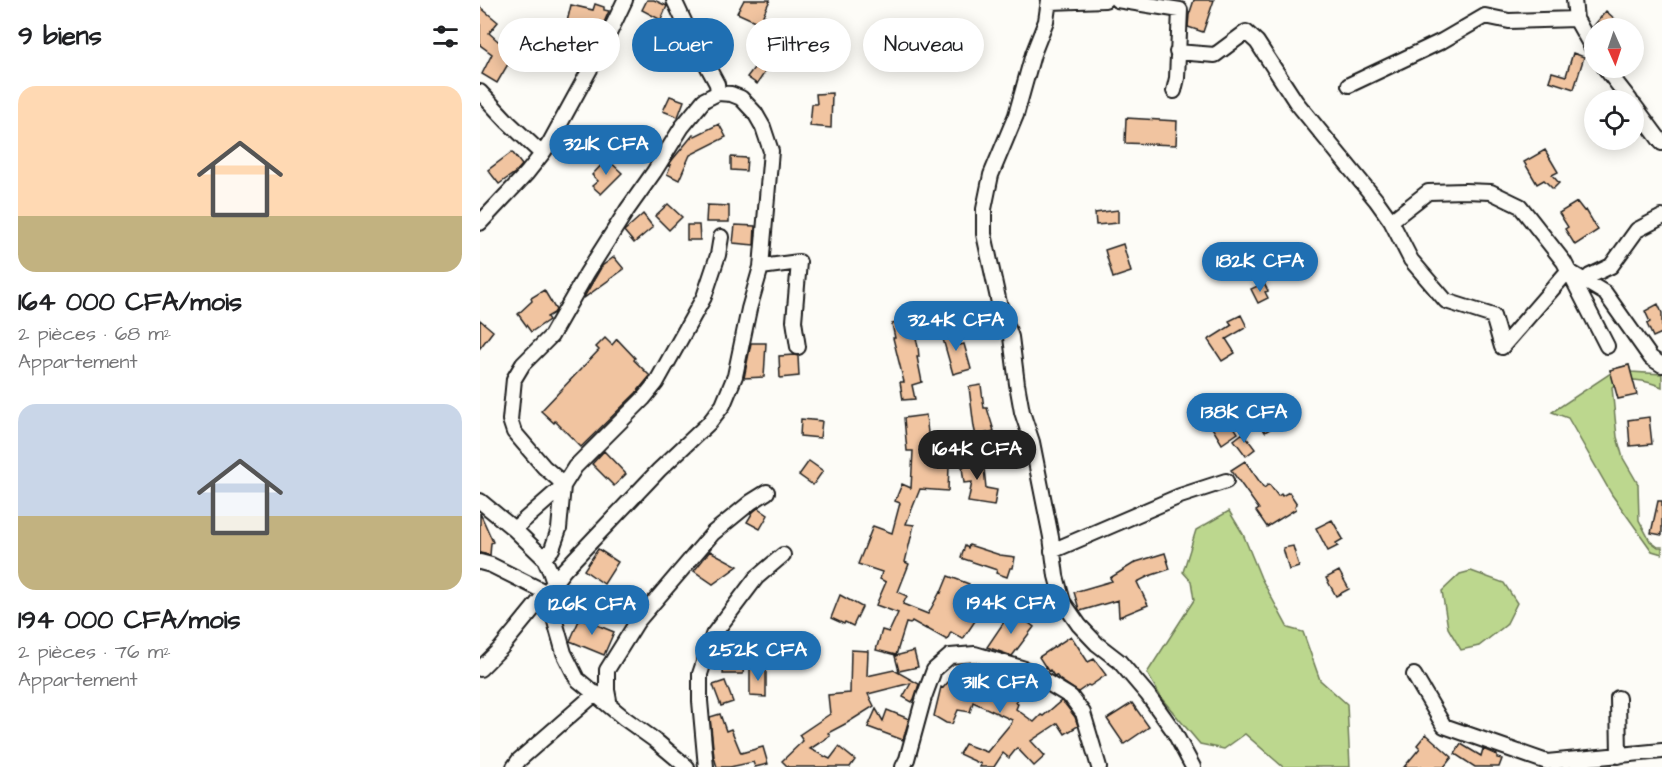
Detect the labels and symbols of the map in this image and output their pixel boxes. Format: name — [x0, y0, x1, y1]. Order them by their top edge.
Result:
north arrow — [1584, 18, 1644, 78]
pin: 321K CFA — [544, 125, 668, 176]
pin: 182K CFA — [1198, 242, 1322, 293]
pin: 324K CFA — [894, 301, 1018, 352]
pin: 138K CFA — [1182, 393, 1306, 444]
pin: 164K CFA — [915, 430, 1039, 481]
pin: 194K CFA — [949, 584, 1073, 635]
pin: 126K CFA — [530, 585, 654, 636]
pin: 252K CFA — [696, 631, 820, 682]
pin: 311K CFA — [938, 663, 1062, 714]

